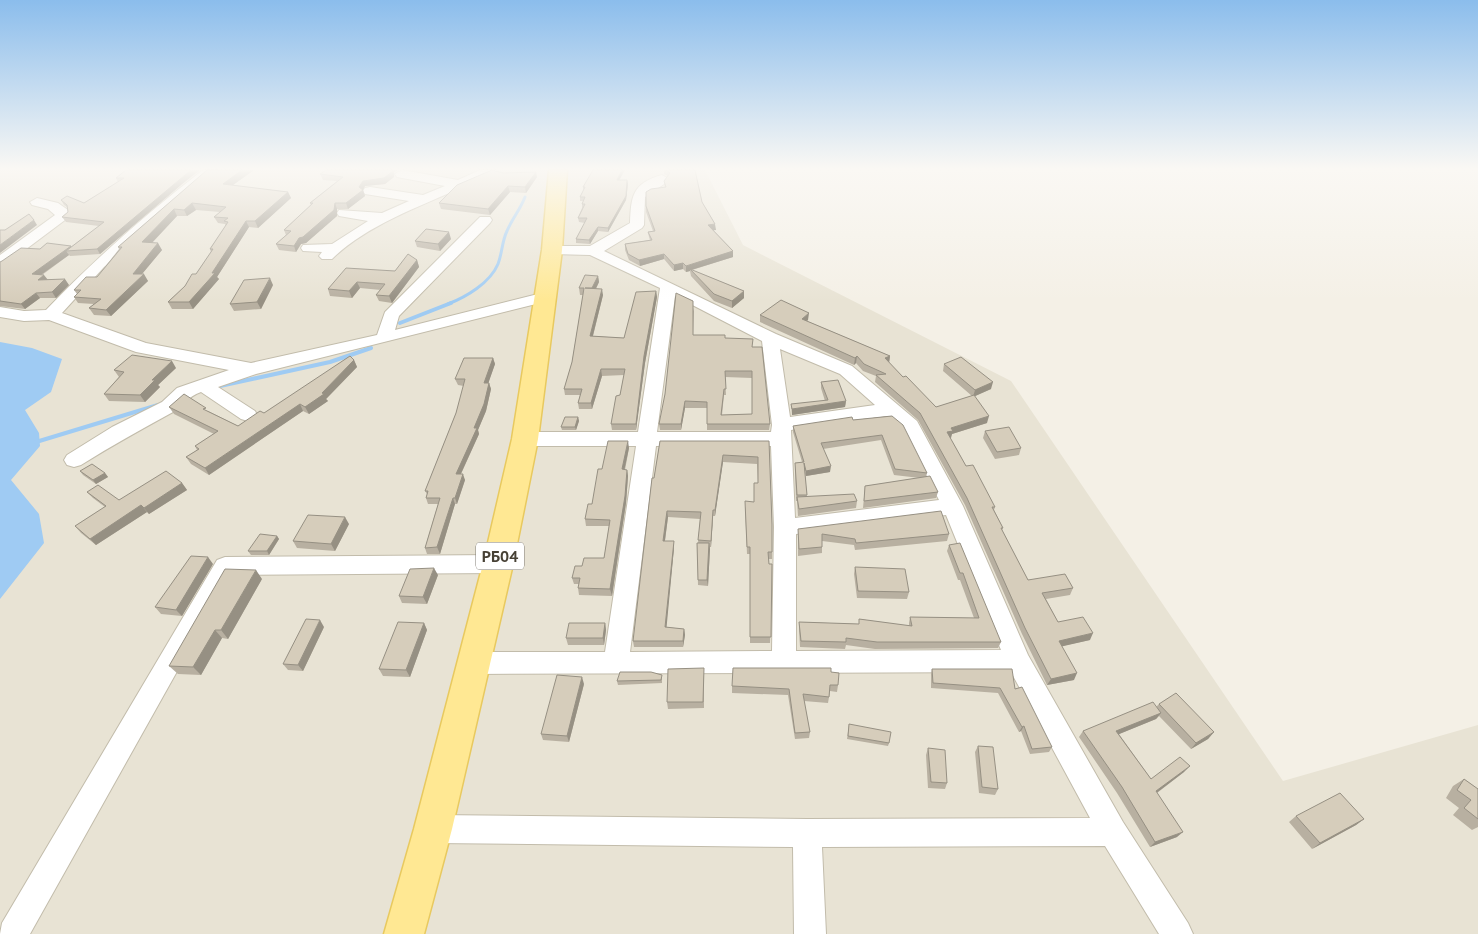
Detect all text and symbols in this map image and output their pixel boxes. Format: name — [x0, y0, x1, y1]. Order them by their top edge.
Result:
road number: РБ04 — [476, 542, 524, 570]

